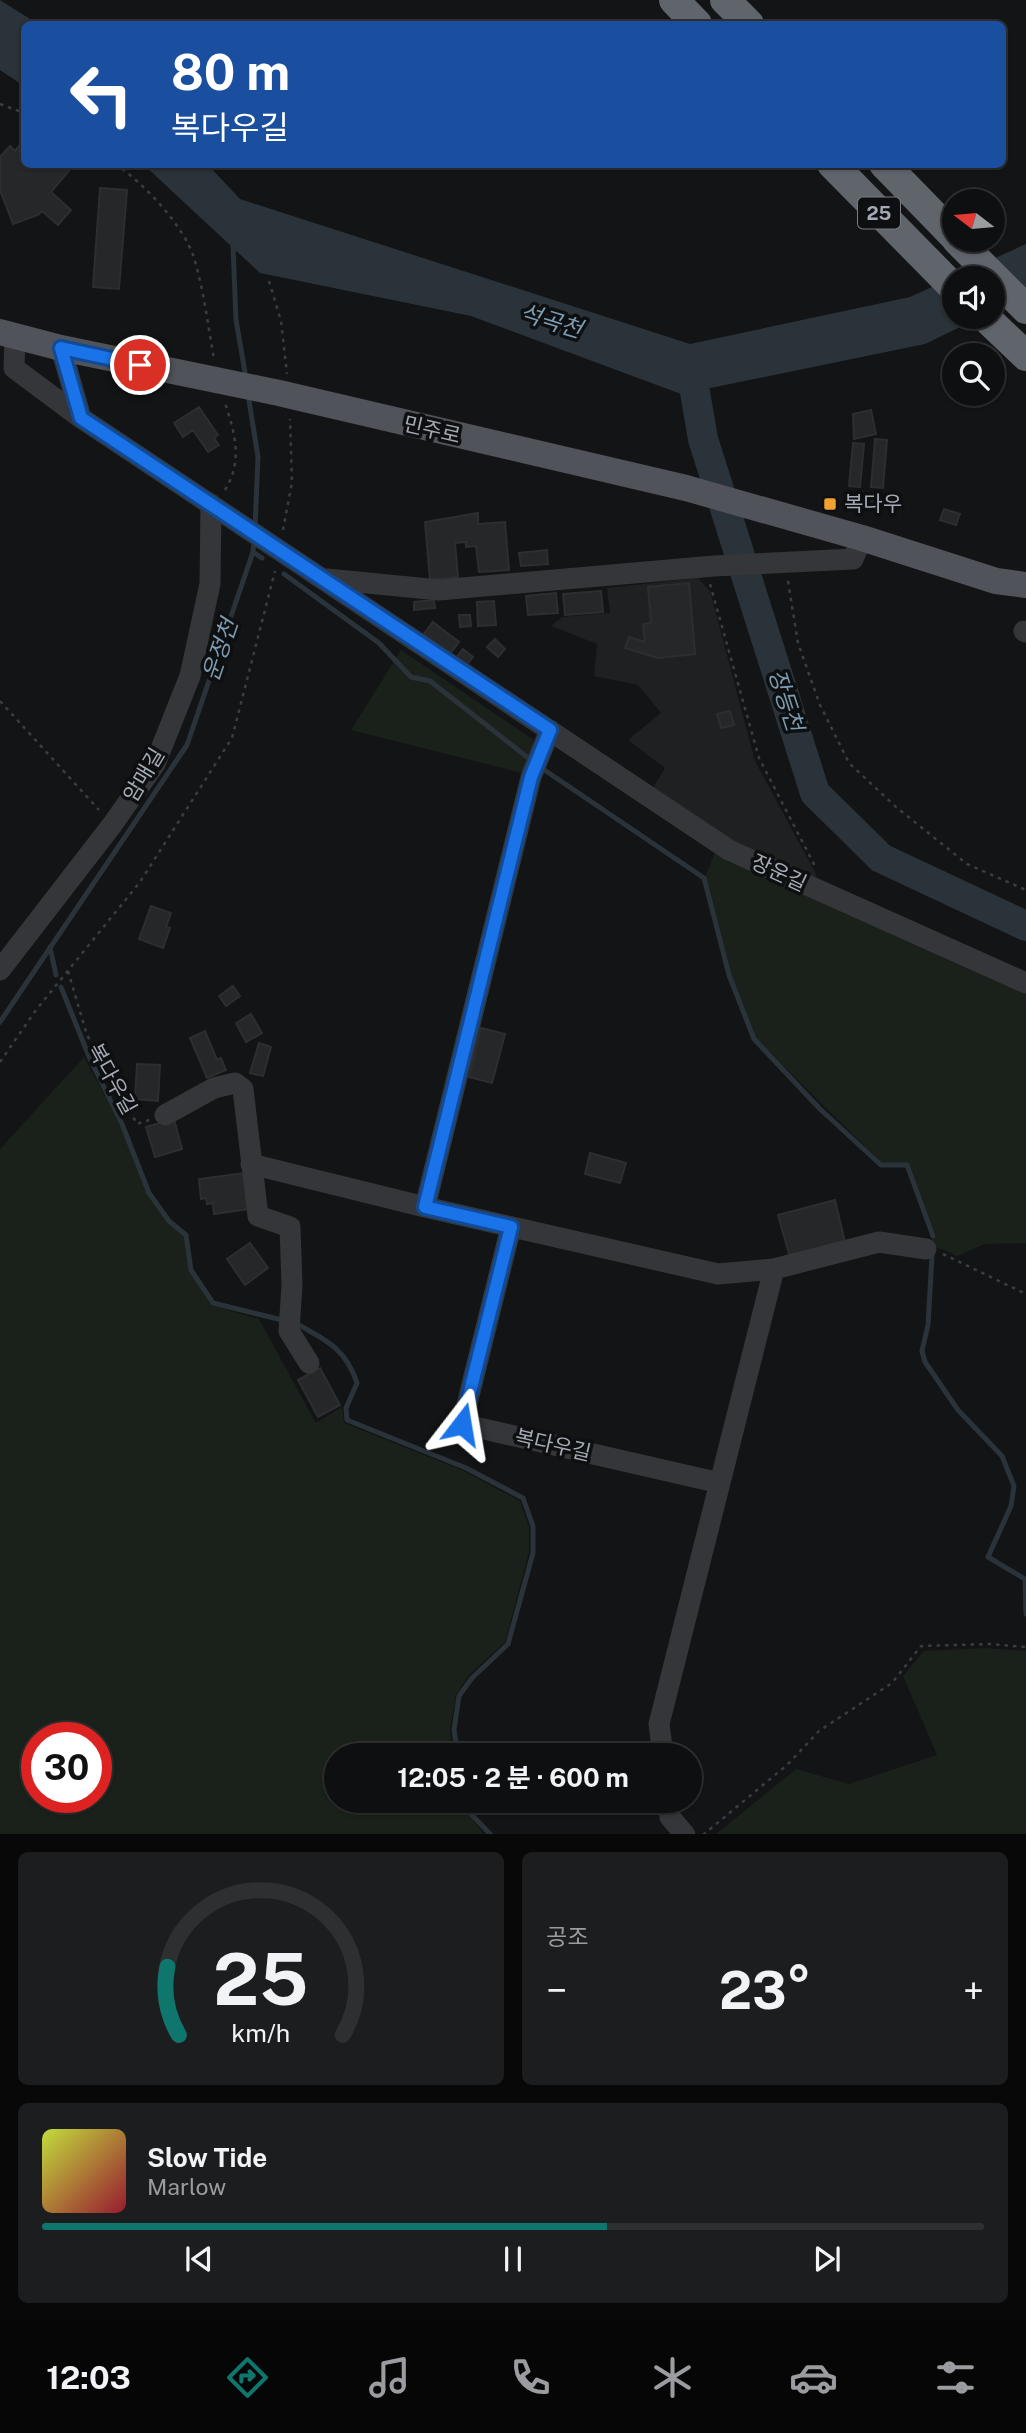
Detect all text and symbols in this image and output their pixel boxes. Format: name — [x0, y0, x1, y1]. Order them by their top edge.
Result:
text: 80 m — [171, 43, 290, 101]
icon: left — [56, 49, 147, 140]
text: 복다우길 — [171, 109, 289, 146]
north arrow — [942, 189, 1004, 252]
map controls — [942, 189, 1005, 406]
road number: 25 — [858, 197, 900, 228]
button: sound — [942, 266, 1005, 329]
water label: 석곡천 — [517, 298, 588, 344]
pin — [110, 335, 170, 395]
button: search — [942, 343, 1005, 406]
icon: arrive — [121, 346, 159, 384]
street label: 민주로 — [401, 411, 463, 448]
place label: 복다우 — [844, 491, 902, 516]
marker: 복다우 — [822, 496, 838, 512]
water label: 운정천 — [196, 613, 244, 684]
water label: 장등천 — [764, 665, 810, 737]
street label: 암매길 — [118, 743, 169, 806]
street label: 장운길 — [748, 849, 811, 896]
street label: 복다우길 — [83, 1039, 142, 1119]
position arrow — [425, 1387, 499, 1461]
street label: 복다우길 — [513, 1424, 594, 1465]
speed limit sign: 30 — [21, 1722, 112, 1813]
text: 12:05 · 2 분 · 600 m — [397, 1762, 629, 1793]
text: 공조 — [546, 1923, 588, 1950]
text: 25 — [213, 1936, 309, 2021]
text: 23° — [719, 1960, 811, 2021]
text: − — [546, 1968, 567, 2013]
text: + — [963, 1968, 984, 2013]
text: km/h — [232, 2017, 290, 2047]
text: Slow Tide — [147, 2142, 267, 2173]
text: Marlow — [147, 2173, 226, 2200]
icon: previous — [180, 2240, 218, 2278]
icon: pause — [494, 2240, 532, 2278]
icon: next — [808, 2240, 846, 2278]
icon: directions — [223, 2353, 272, 2402]
icon: music — [365, 2353, 414, 2402]
icon: phone — [506, 2353, 555, 2402]
icon: climate — [648, 2353, 697, 2402]
icon: car — [789, 2353, 838, 2402]
icon: filters — [931, 2353, 980, 2402]
text: 12:03 — [46, 2359, 131, 2396]

